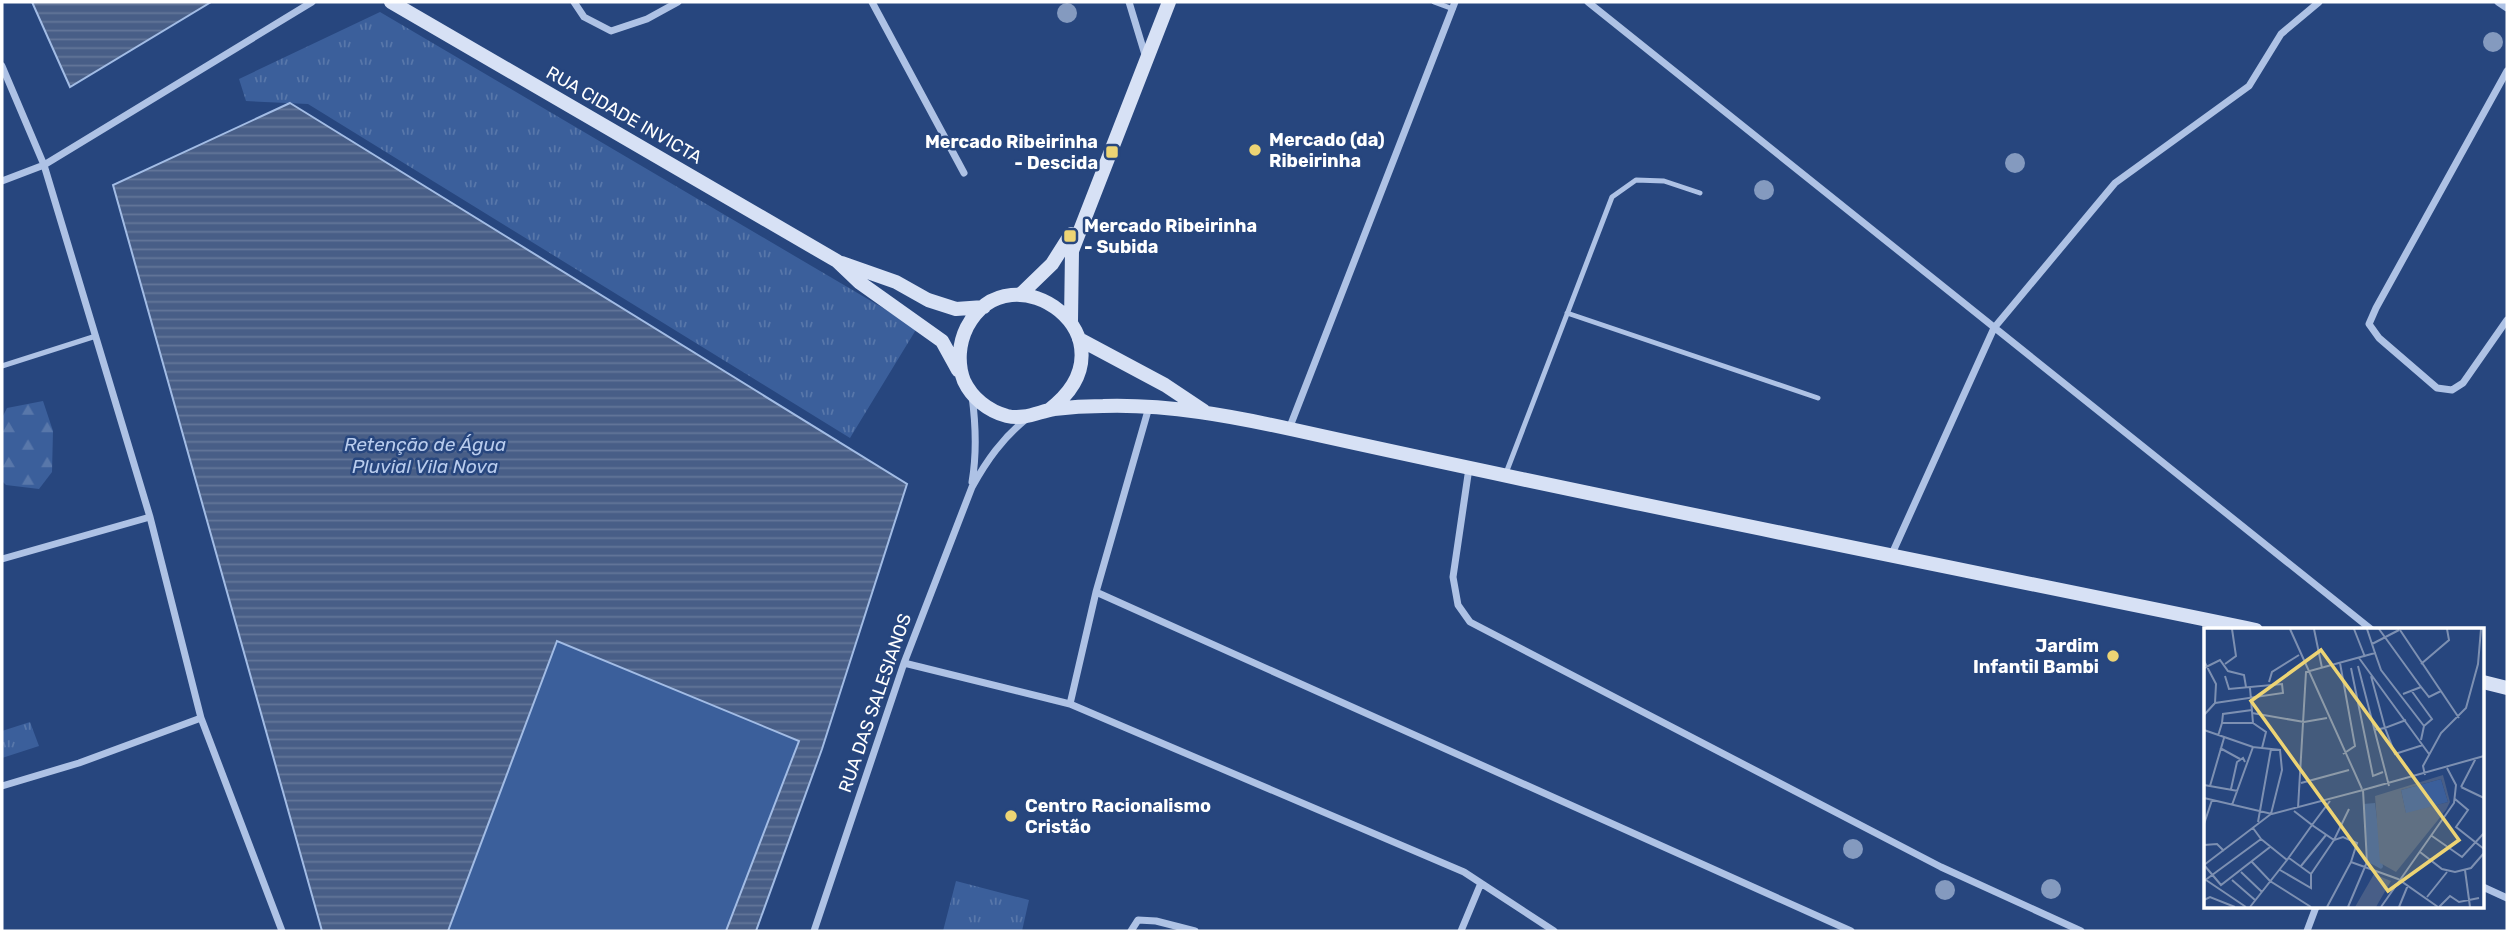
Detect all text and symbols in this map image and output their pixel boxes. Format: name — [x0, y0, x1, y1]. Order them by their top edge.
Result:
street label: RUA CIDADE INVICTA — [542, 61, 706, 169]
place label: Mercado (da) Ribeirinha — [1269, 129, 1385, 172]
place label: Mercado Ribeirinha - Descida — [925, 131, 1098, 174]
marker: Mercado (da) Ribeirinha — [1247, 142, 1263, 158]
marker: Mercado Ribeirinha - Descida — [1104, 144, 1120, 160]
place label: Mercado Ribeirinha - Subida — [1084, 215, 1257, 258]
marker: Mercado Ribeirinha - Subida — [1062, 228, 1078, 244]
water label: Retenção de Água Pluvial Vila Nova — [344, 433, 506, 478]
street label: RUA DAS SALESIANOS — [834, 611, 916, 795]
inset map — [2204, 628, 2484, 908]
place label: Jardim Infantil Bambi — [1973, 635, 2099, 678]
marker: Jardim Infantil Bambi — [2105, 648, 2121, 664]
place label: Centro Racionalismo Cristão — [1025, 795, 1211, 838]
marker: Centro Racionalismo Cristão — [1003, 808, 1019, 824]

